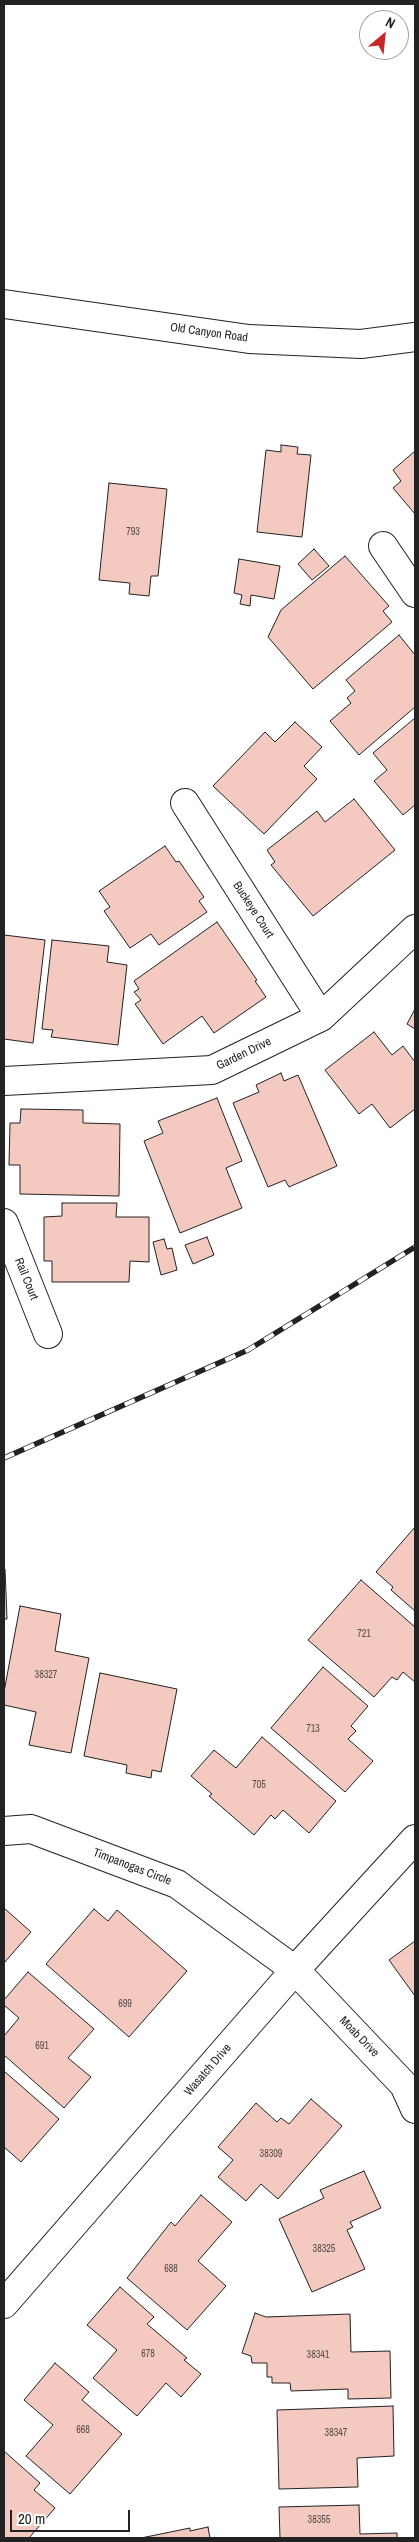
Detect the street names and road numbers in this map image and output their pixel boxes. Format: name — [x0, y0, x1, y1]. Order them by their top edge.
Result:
street label: Old Canyon Road — [169, 320, 249, 346]
street label: Buckeye Court — [229, 879, 277, 941]
street label: Garden Drive — [214, 1035, 274, 1073]
street label: Rail Court — [11, 1256, 41, 1302]
street label: Timpanogas Circle — [91, 1845, 173, 1889]
street label: Moab Drive — [336, 2014, 382, 2060]
street label: Wasatch Drive — [182, 2041, 234, 2099]

